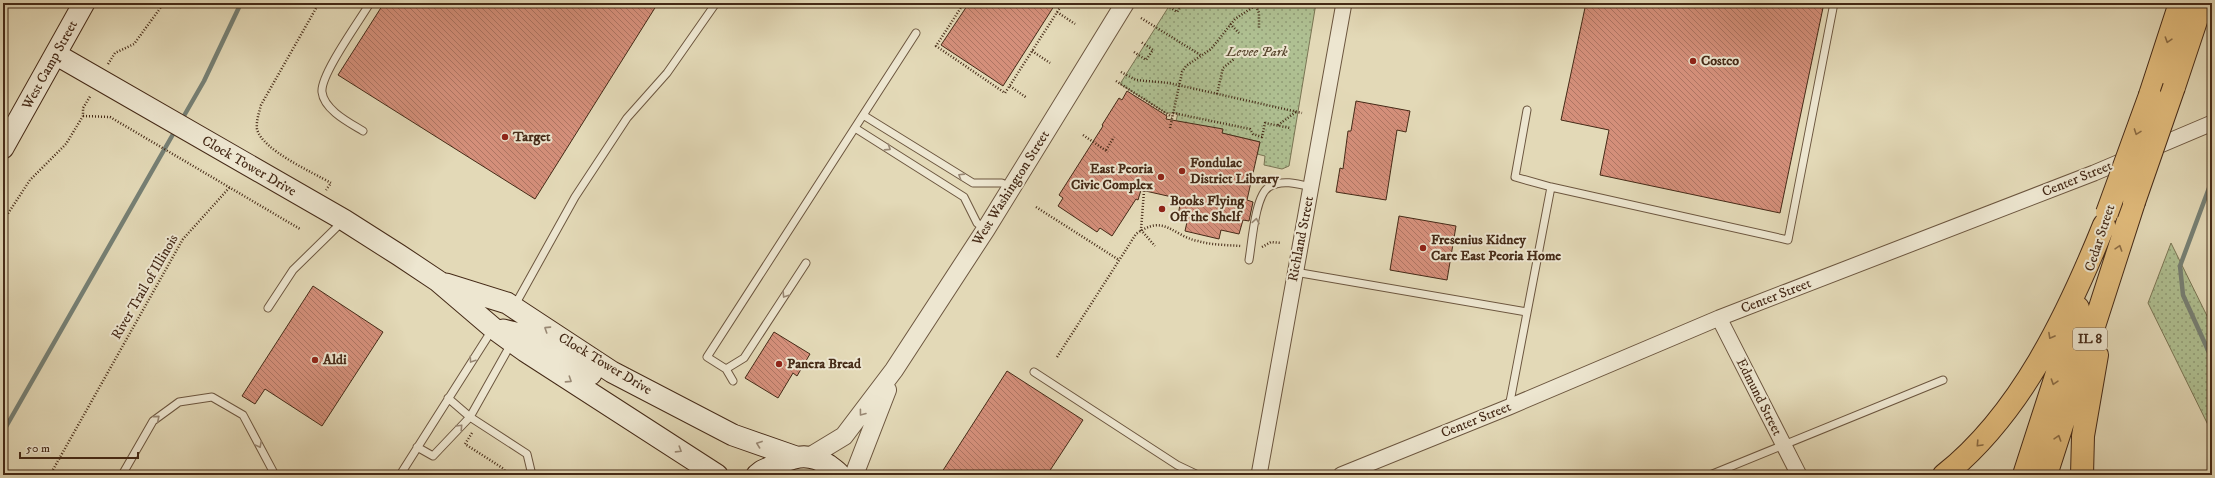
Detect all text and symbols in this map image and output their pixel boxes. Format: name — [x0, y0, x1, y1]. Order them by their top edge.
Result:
street label: West Camp Street — [18, 17, 82, 114]
one-way arrow — [2164, 36, 2173, 43]
park label: Levee Park — [1225, 43, 1288, 61]
place label: Costco — [1701, 52, 1739, 70]
marker: Costco — [1688, 56, 1698, 66]
street label: West Washington Street — [968, 127, 1054, 250]
place label: Target — [512, 128, 551, 146]
one-way arrow — [2133, 128, 2141, 135]
street label: Clock Tower Drive — [198, 132, 300, 200]
marker: Target — [500, 132, 510, 142]
one-way arrow — [884, 143, 891, 151]
place label: Fondulac District Library — [1190, 154, 1279, 188]
street label: Center Street — [2039, 157, 2115, 201]
place label: East Peoria Civic Complex — [1071, 160, 1154, 194]
marker: Fondulac District Library — [1177, 166, 1187, 176]
marker: East Peoria Civic Complex — [1156, 172, 1166, 182]
one-way arrow — [959, 174, 966, 181]
place label: Books Flying Off the Shelf — [1170, 192, 1245, 226]
street label: Richland Street — [1284, 194, 1318, 283]
street label: Cedar Street — [2081, 202, 2119, 274]
marker: Books Flying Off the Shelf — [1157, 204, 1167, 214]
one-way arrow — [1251, 218, 1259, 224]
street label: River Trail of Illinois — [108, 231, 183, 343]
place label: Fresenius Kidney Care East Peoria Home — [1431, 231, 1561, 265]
marker: Fresenius Kidney Care East Peoria Home — [1418, 243, 1428, 253]
one-way arrow — [2114, 244, 2123, 251]
street label: Center Street — [1738, 274, 1814, 318]
one-way arrow — [783, 291, 790, 298]
one-way arrow — [544, 326, 551, 334]
road number: IL 8 — [2073, 328, 2107, 350]
street label: Clock Tower Drive — [555, 329, 655, 399]
one-way arrow — [2049, 332, 2056, 339]
place label: Aldi — [322, 351, 347, 369]
marker: Aldi — [310, 355, 320, 365]
place label: Panera Bread — [787, 355, 862, 373]
street label: Edmund Street — [1732, 355, 1786, 439]
one-way arrow — [470, 356, 477, 363]
marker: Panera Bread — [774, 359, 784, 369]
one-way arrow — [565, 375, 572, 383]
one-way arrow — [2050, 378, 2059, 385]
street label: Center Street — [1438, 398, 1514, 442]
one-way arrow — [860, 408, 867, 415]
one-way arrow — [152, 416, 160, 423]
one-way arrow — [455, 424, 463, 432]
scale bar — [20, 434, 138, 460]
one-way arrow — [2053, 435, 2062, 442]
one-way arrow — [1977, 439, 1984, 446]
one-way arrow — [756, 440, 763, 449]
text: 50 m — [26, 441, 50, 456]
one-way arrow — [254, 441, 261, 448]
one-way arrow — [675, 445, 682, 453]

